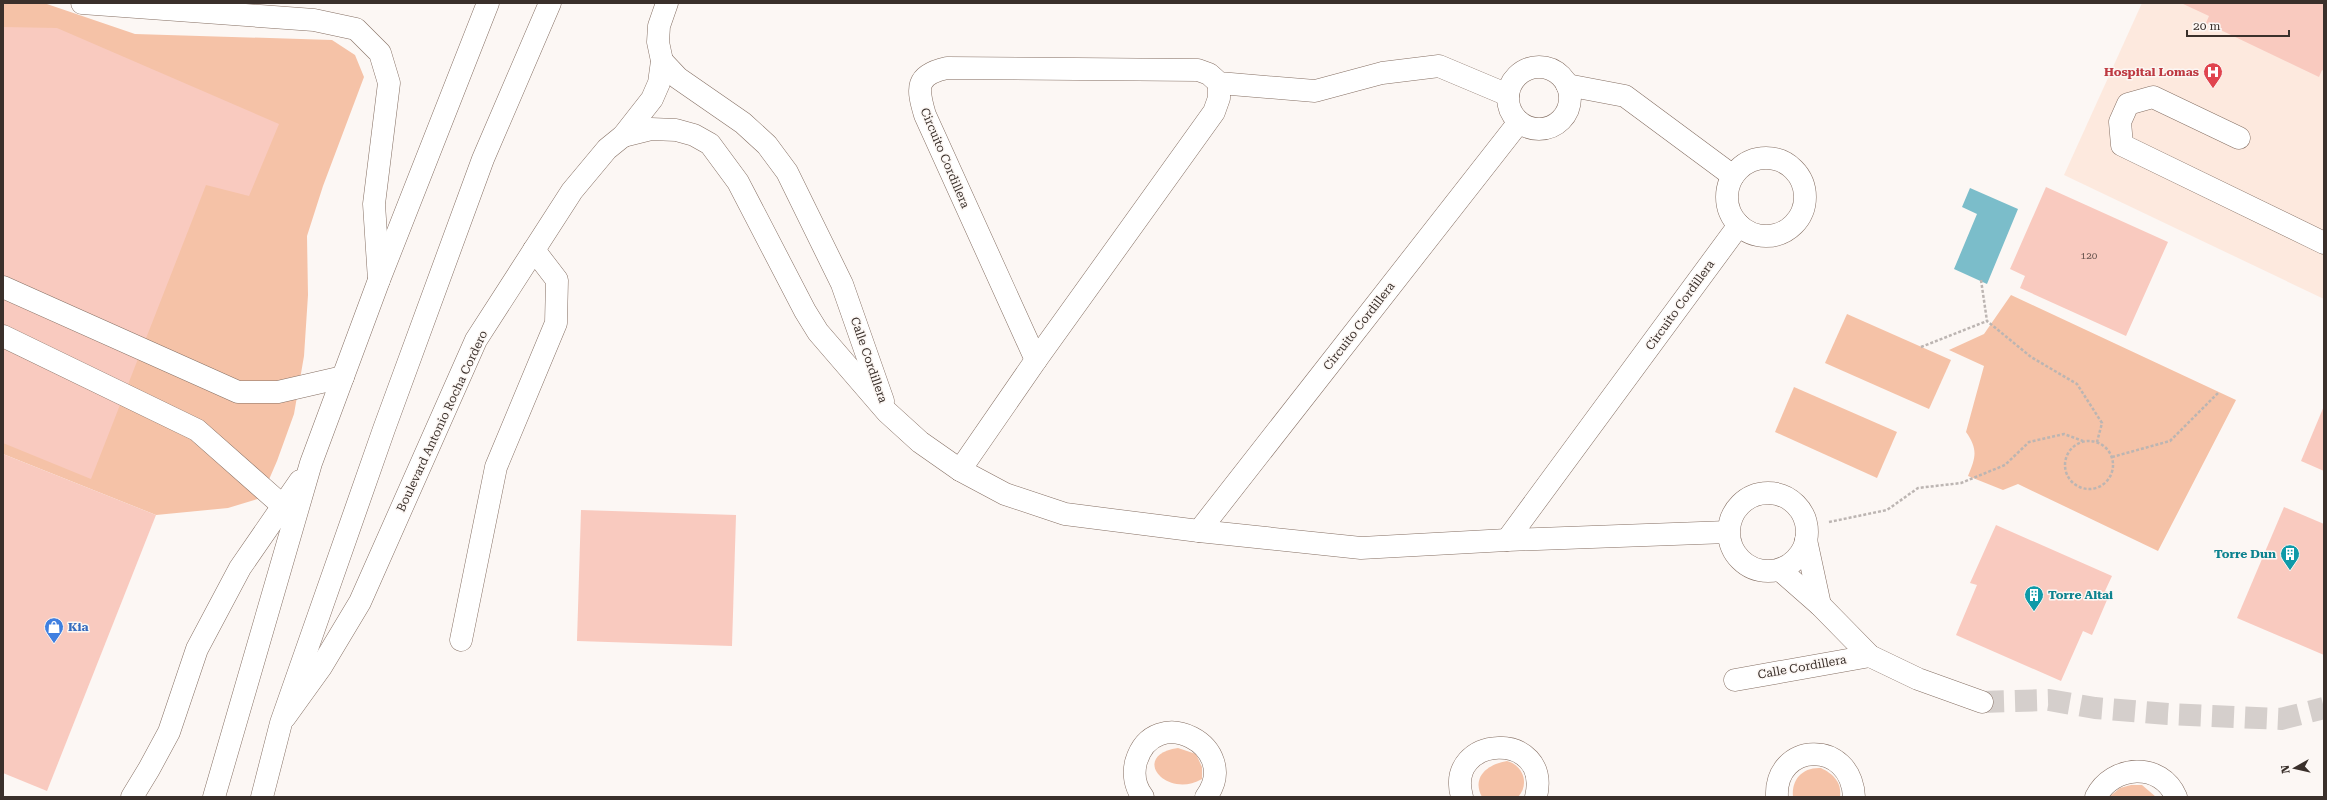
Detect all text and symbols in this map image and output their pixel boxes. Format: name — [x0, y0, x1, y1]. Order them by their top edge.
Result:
scale bar — [2187, 12, 2289, 38]
text: 20 m — [2193, 19, 2220, 33]
hospital icon: Hospital Lomas — [2202, 61, 2224, 89]
place label: Hospital Lomas — [2104, 65, 2199, 79]
street label: Circuito Cordillera — [917, 106, 973, 211]
house number: 120 — [2081, 250, 2098, 261]
street label: Circuito Cordillera — [1643, 257, 1718, 353]
street label: Circuito Cordillera — [1320, 279, 1398, 373]
street label: Calle Cordillera — [848, 315, 890, 405]
street label: Boulevard Antonio Rocha Cordero — [394, 328, 490, 514]
building icon: Torre Dun — [2279, 543, 2301, 571]
place label: Torre Dun — [2214, 547, 2276, 561]
building icon: Torre Altai — [2023, 584, 2045, 612]
place label: Torre Altai — [2048, 588, 2113, 602]
shop icon: Kia — [43, 616, 65, 644]
place label: Kia — [68, 620, 88, 634]
street label: Calle Cordillera — [1757, 652, 1848, 682]
north arrow — [2275, 748, 2315, 788]
text: N — [2278, 764, 2293, 774]

